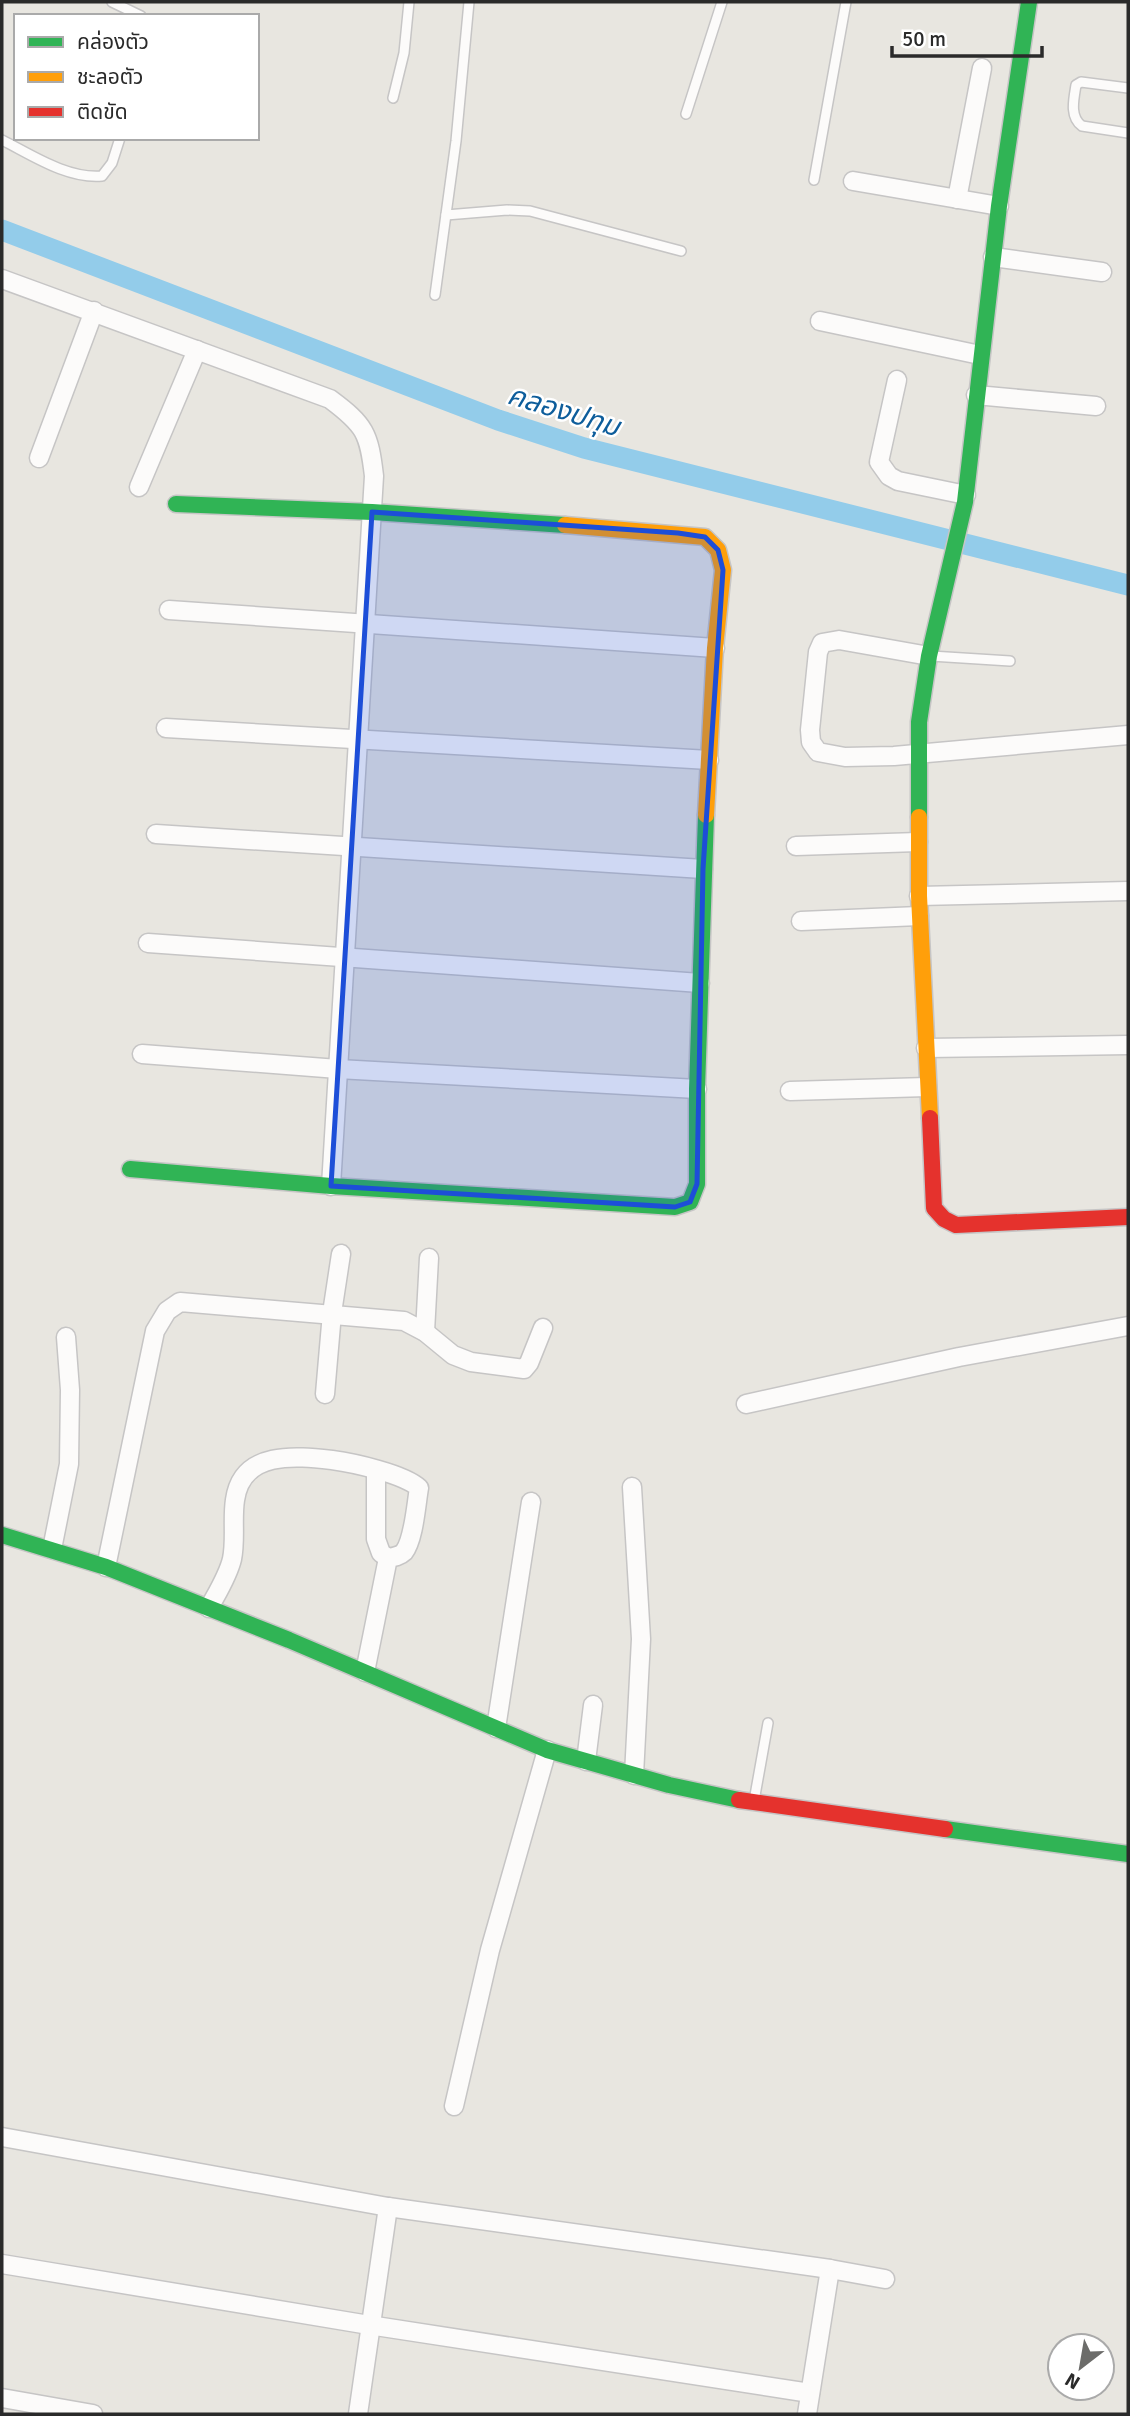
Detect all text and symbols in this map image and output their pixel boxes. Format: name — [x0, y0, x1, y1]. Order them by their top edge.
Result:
legend — [14, 14, 259, 140]
scale bar — [892, 14, 1042, 58]
text: 50 m — [902, 26, 946, 52]
text: คล่องตัว — [77, 29, 149, 55]
text: ชะลอตัว — [77, 64, 143, 90]
text: ติดขัด — [77, 99, 128, 125]
water label: คลองปทุม — [504, 378, 626, 445]
north arrow — [1046, 2332, 1116, 2402]
text: N — [1061, 2367, 1085, 2394]

